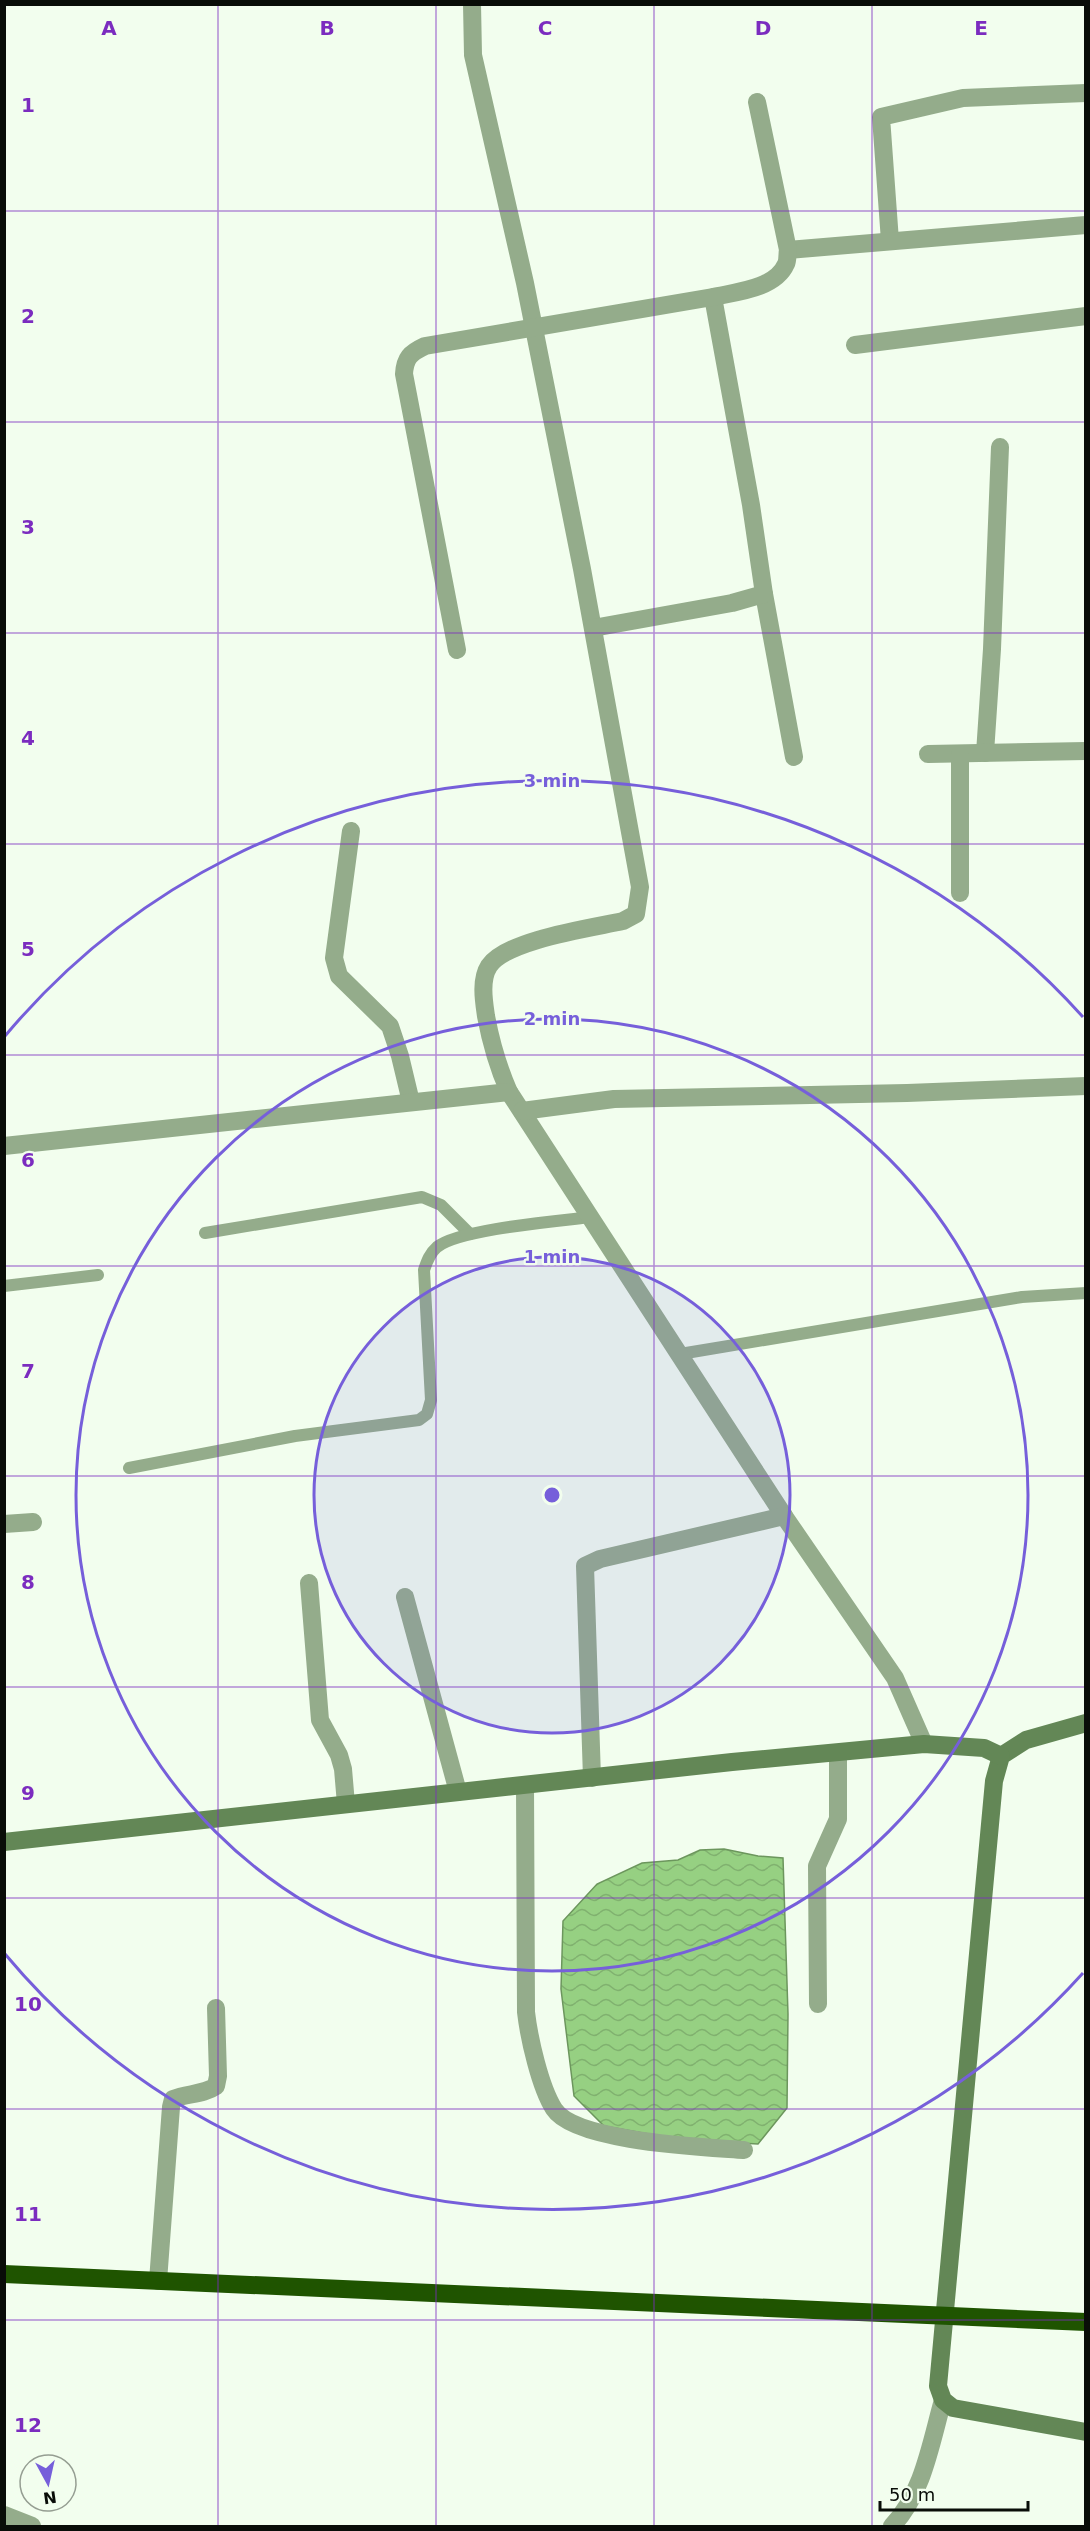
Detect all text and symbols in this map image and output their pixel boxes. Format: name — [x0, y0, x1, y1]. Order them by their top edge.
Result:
text: A — [101, 16, 117, 40]
text: B — [319, 16, 335, 40]
text: C — [538, 16, 552, 40]
text: D — [755, 16, 771, 40]
text: E — [974, 16, 988, 40]
text: 1 — [21, 93, 35, 117]
text: 2 — [21, 304, 35, 328]
text: 3 — [21, 515, 35, 539]
text: 4 — [21, 726, 35, 750]
text: 3 min — [524, 770, 580, 791]
text: 5 — [21, 937, 35, 961]
text: 2 min — [524, 1008, 580, 1029]
text: 6 — [21, 1148, 35, 1172]
text: 1 min — [524, 1246, 580, 1267]
text: 7 — [21, 1359, 35, 1383]
centre of rings — [542, 1485, 562, 1505]
text: 8 — [21, 1570, 35, 1594]
text: 9 — [21, 1781, 35, 1805]
text: 10 — [14, 1992, 42, 2016]
text: 11 — [14, 2202, 42, 2226]
text: 12 — [14, 2413, 42, 2437]
north arrow — [18, 2453, 78, 2513]
scale bar — [880, 2474, 1028, 2512]
text: 50 m — [889, 2484, 935, 2505]
text: N — [42, 2487, 58, 2508]

